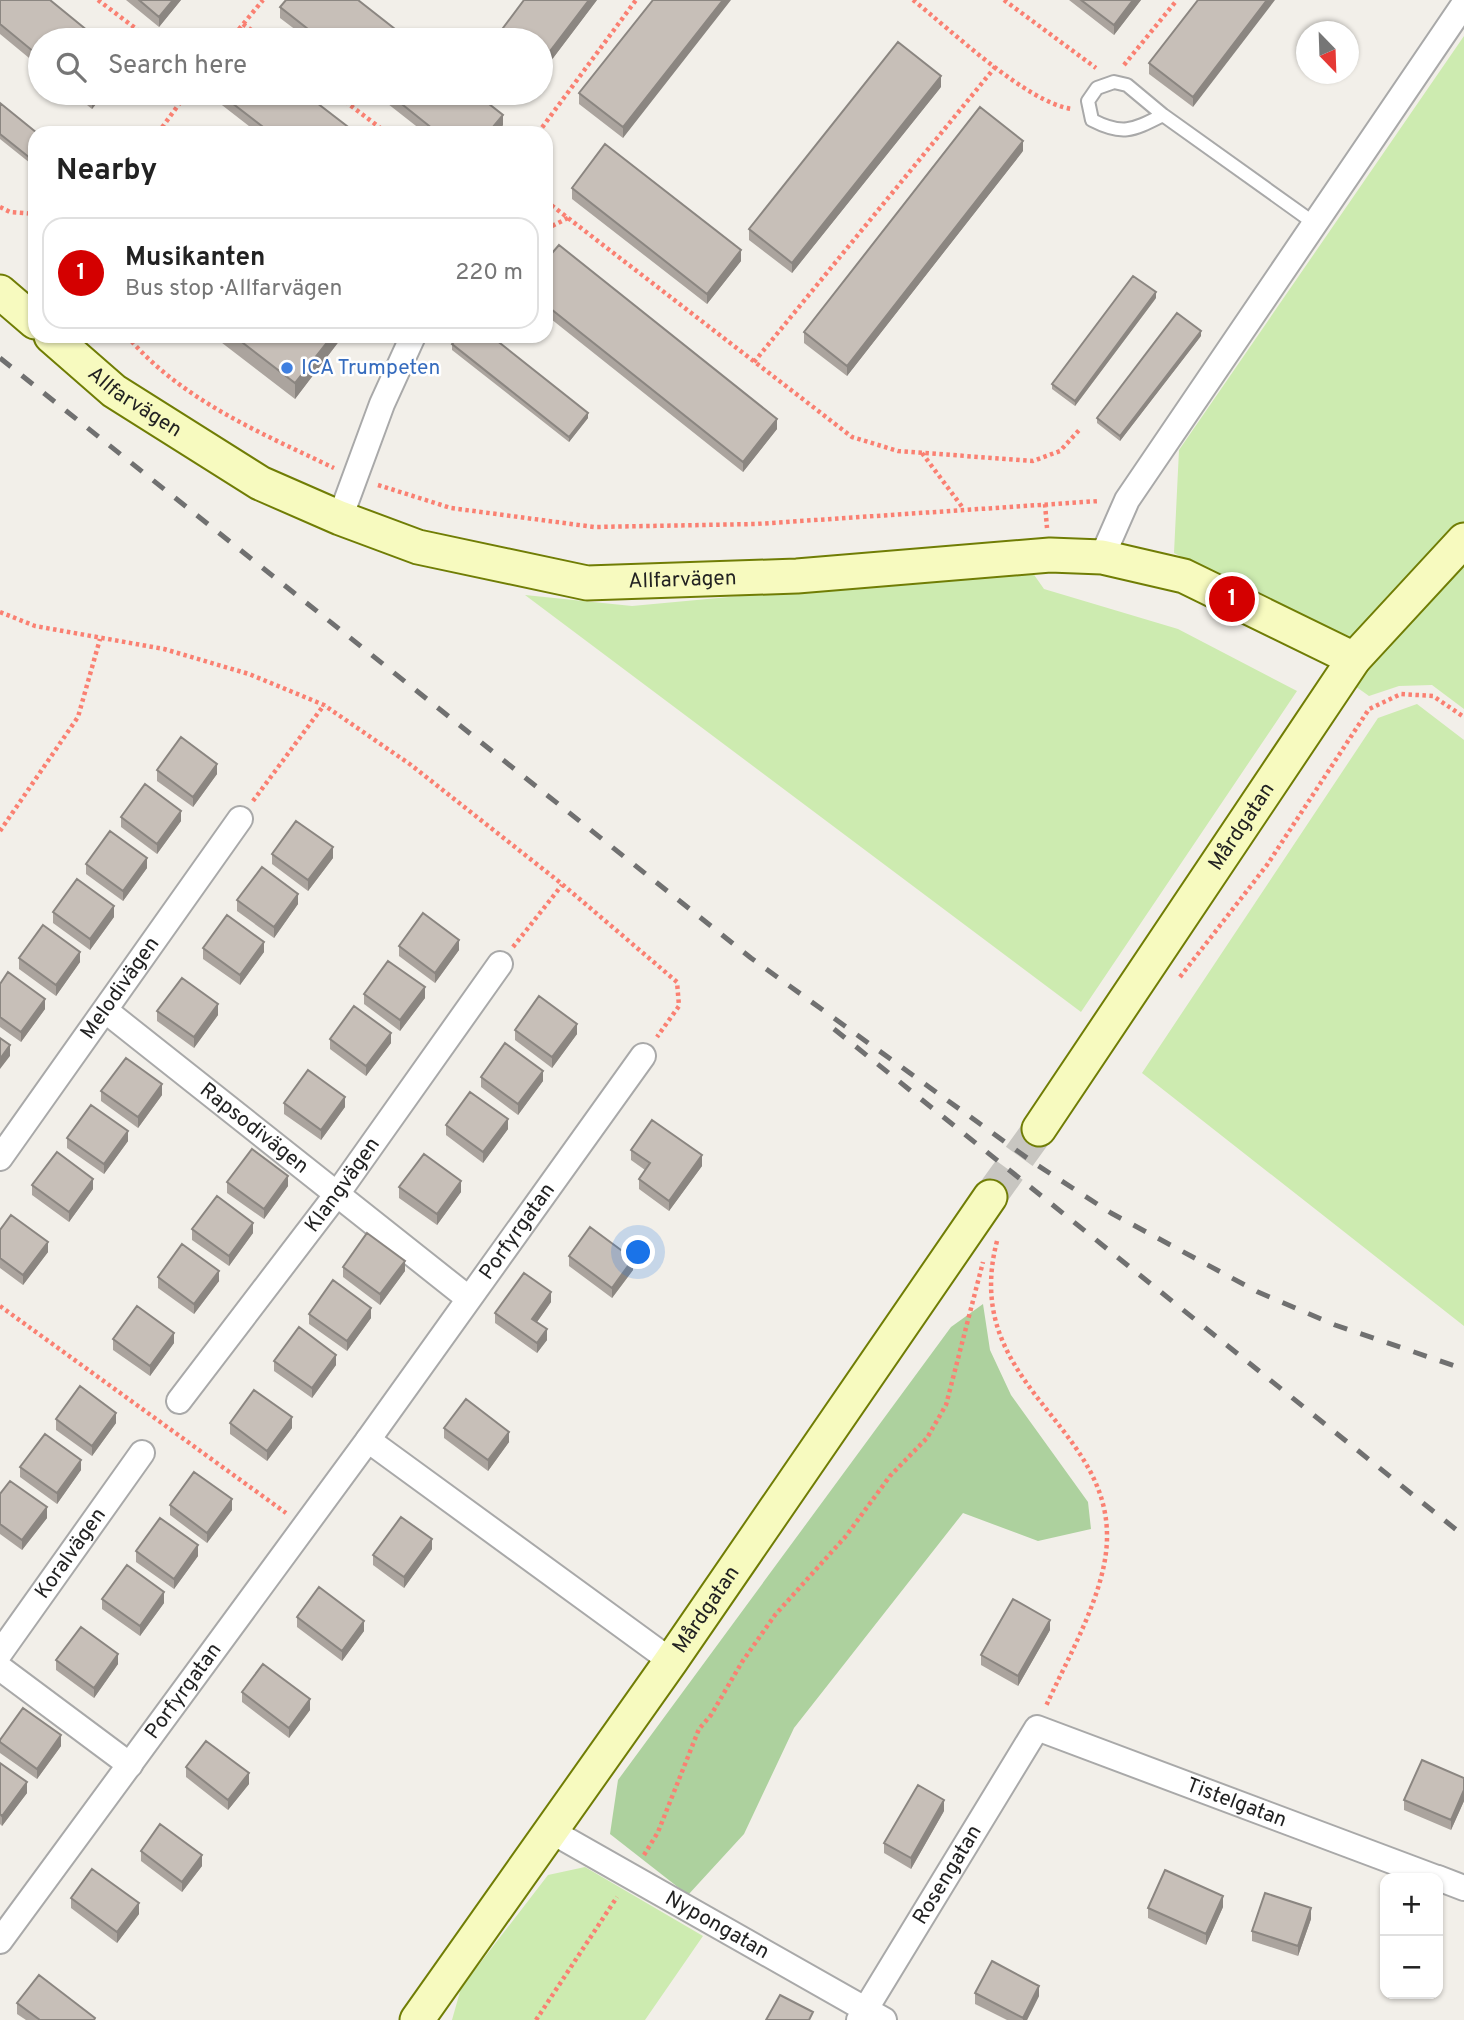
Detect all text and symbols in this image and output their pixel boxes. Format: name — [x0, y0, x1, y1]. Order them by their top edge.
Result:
north arrow — [1296, 21, 1359, 84]
search box — [28, 28, 553, 105]
icon: search — [52, 48, 90, 86]
text: Search here — [108, 50, 247, 83]
text: Nearby — [56, 153, 157, 190]
text: Musikanten — [125, 242, 265, 275]
text: 1 — [76, 259, 86, 288]
text: 220 m — [455, 259, 523, 288]
text: Bus stop · Allfarvägen — [125, 275, 342, 304]
place label: ICA Trumpeten — [301, 355, 440, 382]
marker: ICA Trumpeten — [279, 360, 295, 376]
street label: Allfarvägen — [82, 361, 187, 444]
street label: Allfarvägen — [628, 565, 737, 595]
pin: 1 — [1209, 573, 1255, 625]
street label: Mårdgatan — [1202, 777, 1281, 876]
street label: Melodivägen — [75, 932, 166, 1045]
street label: Rapsodivägen — [194, 1077, 314, 1180]
street label: Klangvägen — [299, 1132, 386, 1238]
street label: Porfyrgatan — [473, 1178, 561, 1285]
your location — [621, 1235, 655, 1269]
street label: Koralvägen — [29, 1503, 112, 1604]
street label: Mårdgatan — [667, 1561, 746, 1659]
street label: Porfyrgatan — [139, 1638, 228, 1745]
street label: Tistelgatan — [1182, 1772, 1291, 1834]
street label: Rosengatan — [907, 1820, 988, 1930]
map controls — [1380, 1873, 1443, 1999]
button: + — [1380, 1873, 1443, 1936]
street label: Nypongatan — [660, 1885, 774, 1966]
button: − — [1380, 1936, 1443, 1999]

